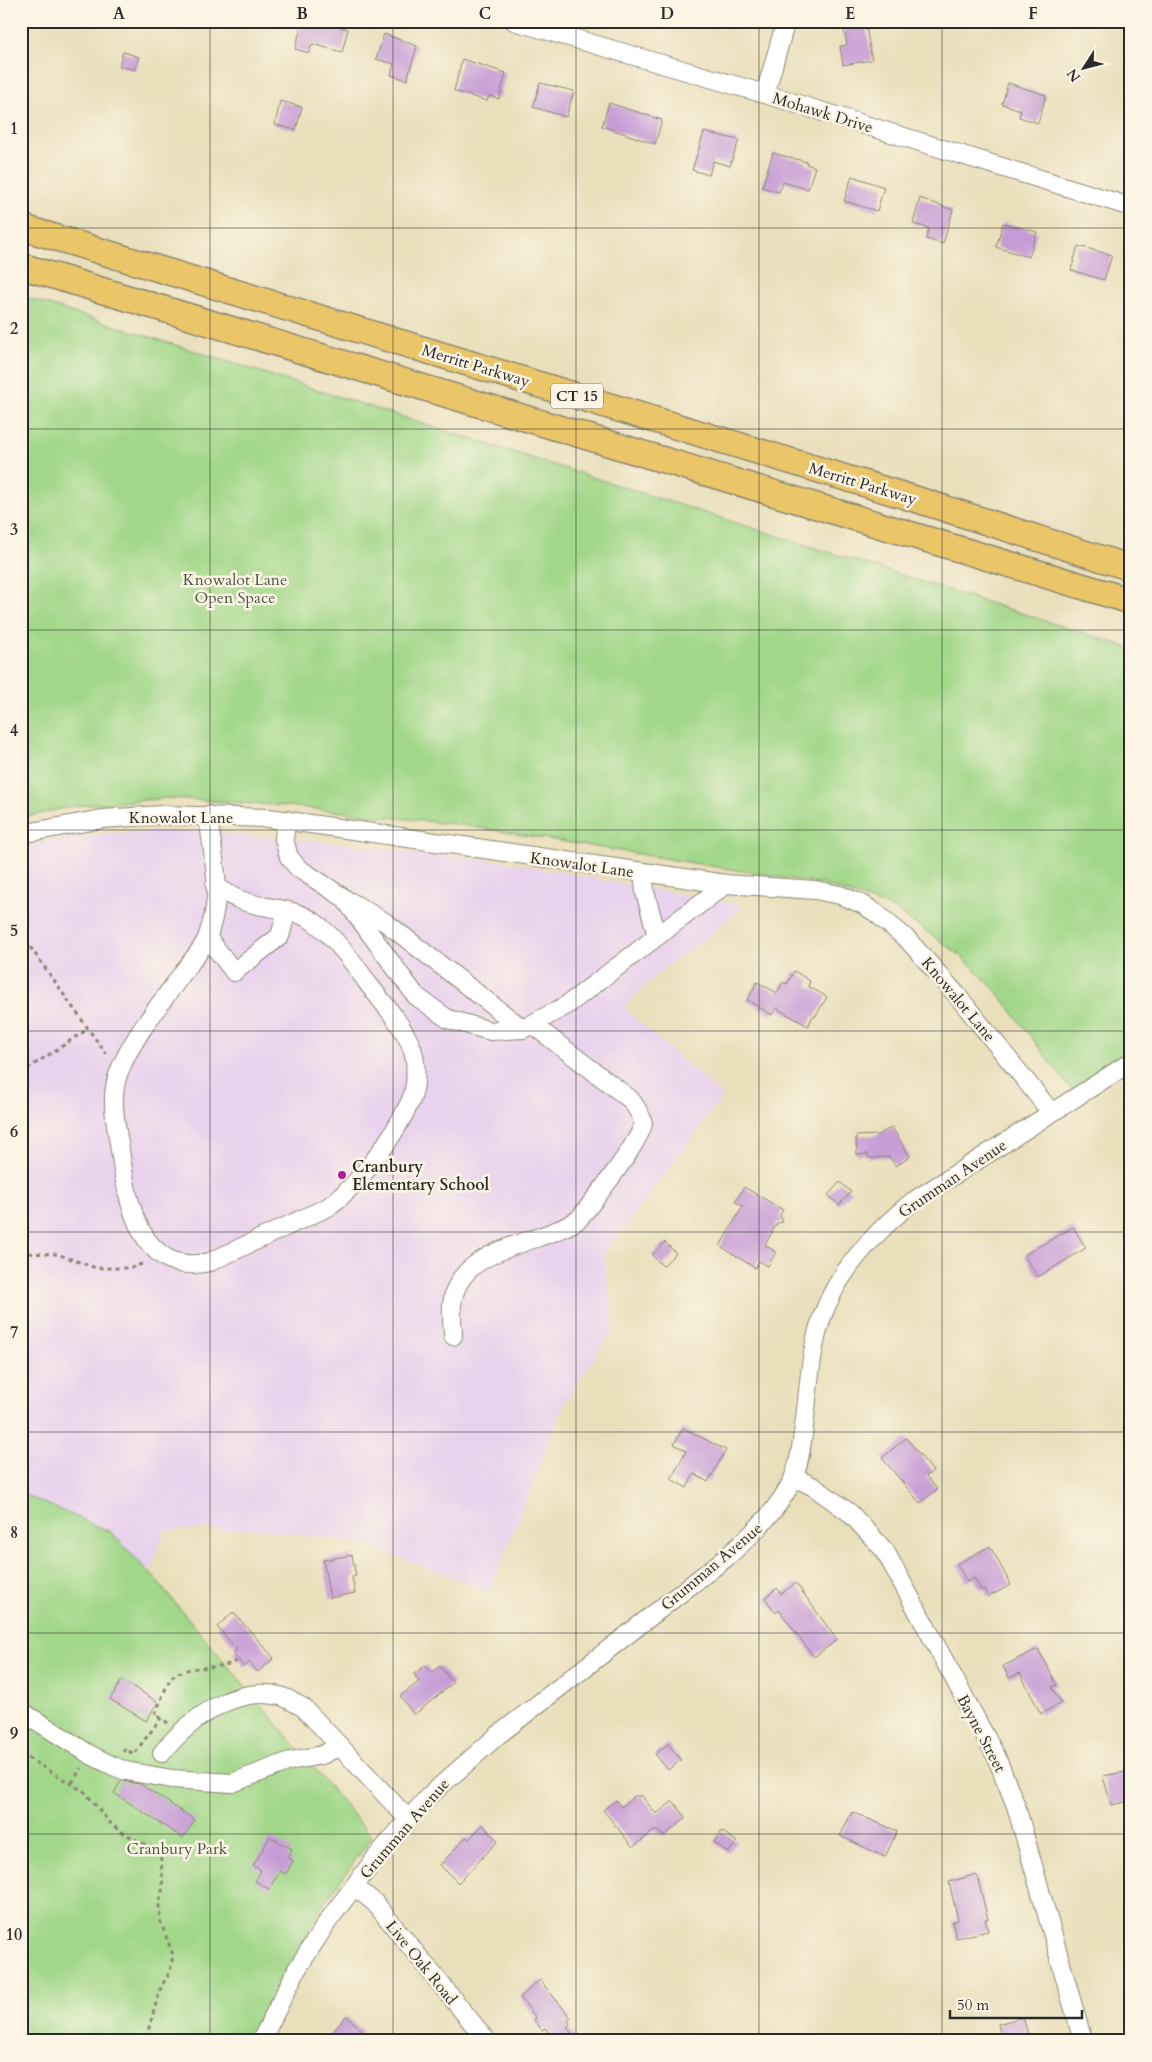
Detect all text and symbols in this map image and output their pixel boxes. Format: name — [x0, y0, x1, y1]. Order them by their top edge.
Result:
text: A — [113, 3, 125, 25]
text: B — [296, 3, 308, 25]
text: C — [479, 3, 491, 25]
text: D — [660, 3, 674, 25]
text: E — [845, 3, 855, 25]
text: F — [1028, 3, 1038, 25]
north arrow — [1060, 42, 1110, 92]
text: N — [1063, 65, 1085, 86]
street label: Mohawk Drive — [770, 87, 876, 139]
text: 1 — [10, 118, 18, 140]
text: 2 — [10, 318, 18, 340]
street label: Merritt Parkway — [419, 339, 533, 393]
road number: CT 15 — [551, 384, 603, 408]
street label: Merritt Parkway — [806, 457, 920, 511]
text: 3 — [10, 519, 18, 541]
park label: Knowalot Lane Open Space — [183, 569, 287, 609]
text: 4 — [10, 720, 18, 742]
street label: Knowalot Lane — [129, 807, 233, 829]
street label: Knowalot Lane — [529, 847, 635, 883]
text: 5 — [10, 920, 18, 942]
street label: Knowalot Lane — [916, 953, 1000, 1047]
text: 6 — [10, 1121, 18, 1143]
street label: Grumman Avenue — [894, 1134, 1011, 1223]
place label: Cranbury Elementary School — [352, 1156, 490, 1196]
marker: Cranbury Elementary School — [336, 1169, 348, 1181]
text: 7 — [10, 1322, 18, 1344]
street label: Grumman Avenue — [656, 1518, 767, 1616]
text: 8 — [10, 1522, 18, 1544]
street label: Bayne Street — [951, 1691, 1011, 1776]
text: 9 — [10, 1723, 18, 1745]
street label: Grumman Avenue — [355, 1774, 455, 1884]
park label: Cranbury Park — [127, 1838, 228, 1860]
street label: Live Oak Road — [380, 1916, 462, 2010]
text: 10 — [6, 1924, 22, 1946]
scale bar — [950, 1987, 1082, 2019]
text: 50 m — [957, 1995, 989, 2015]

